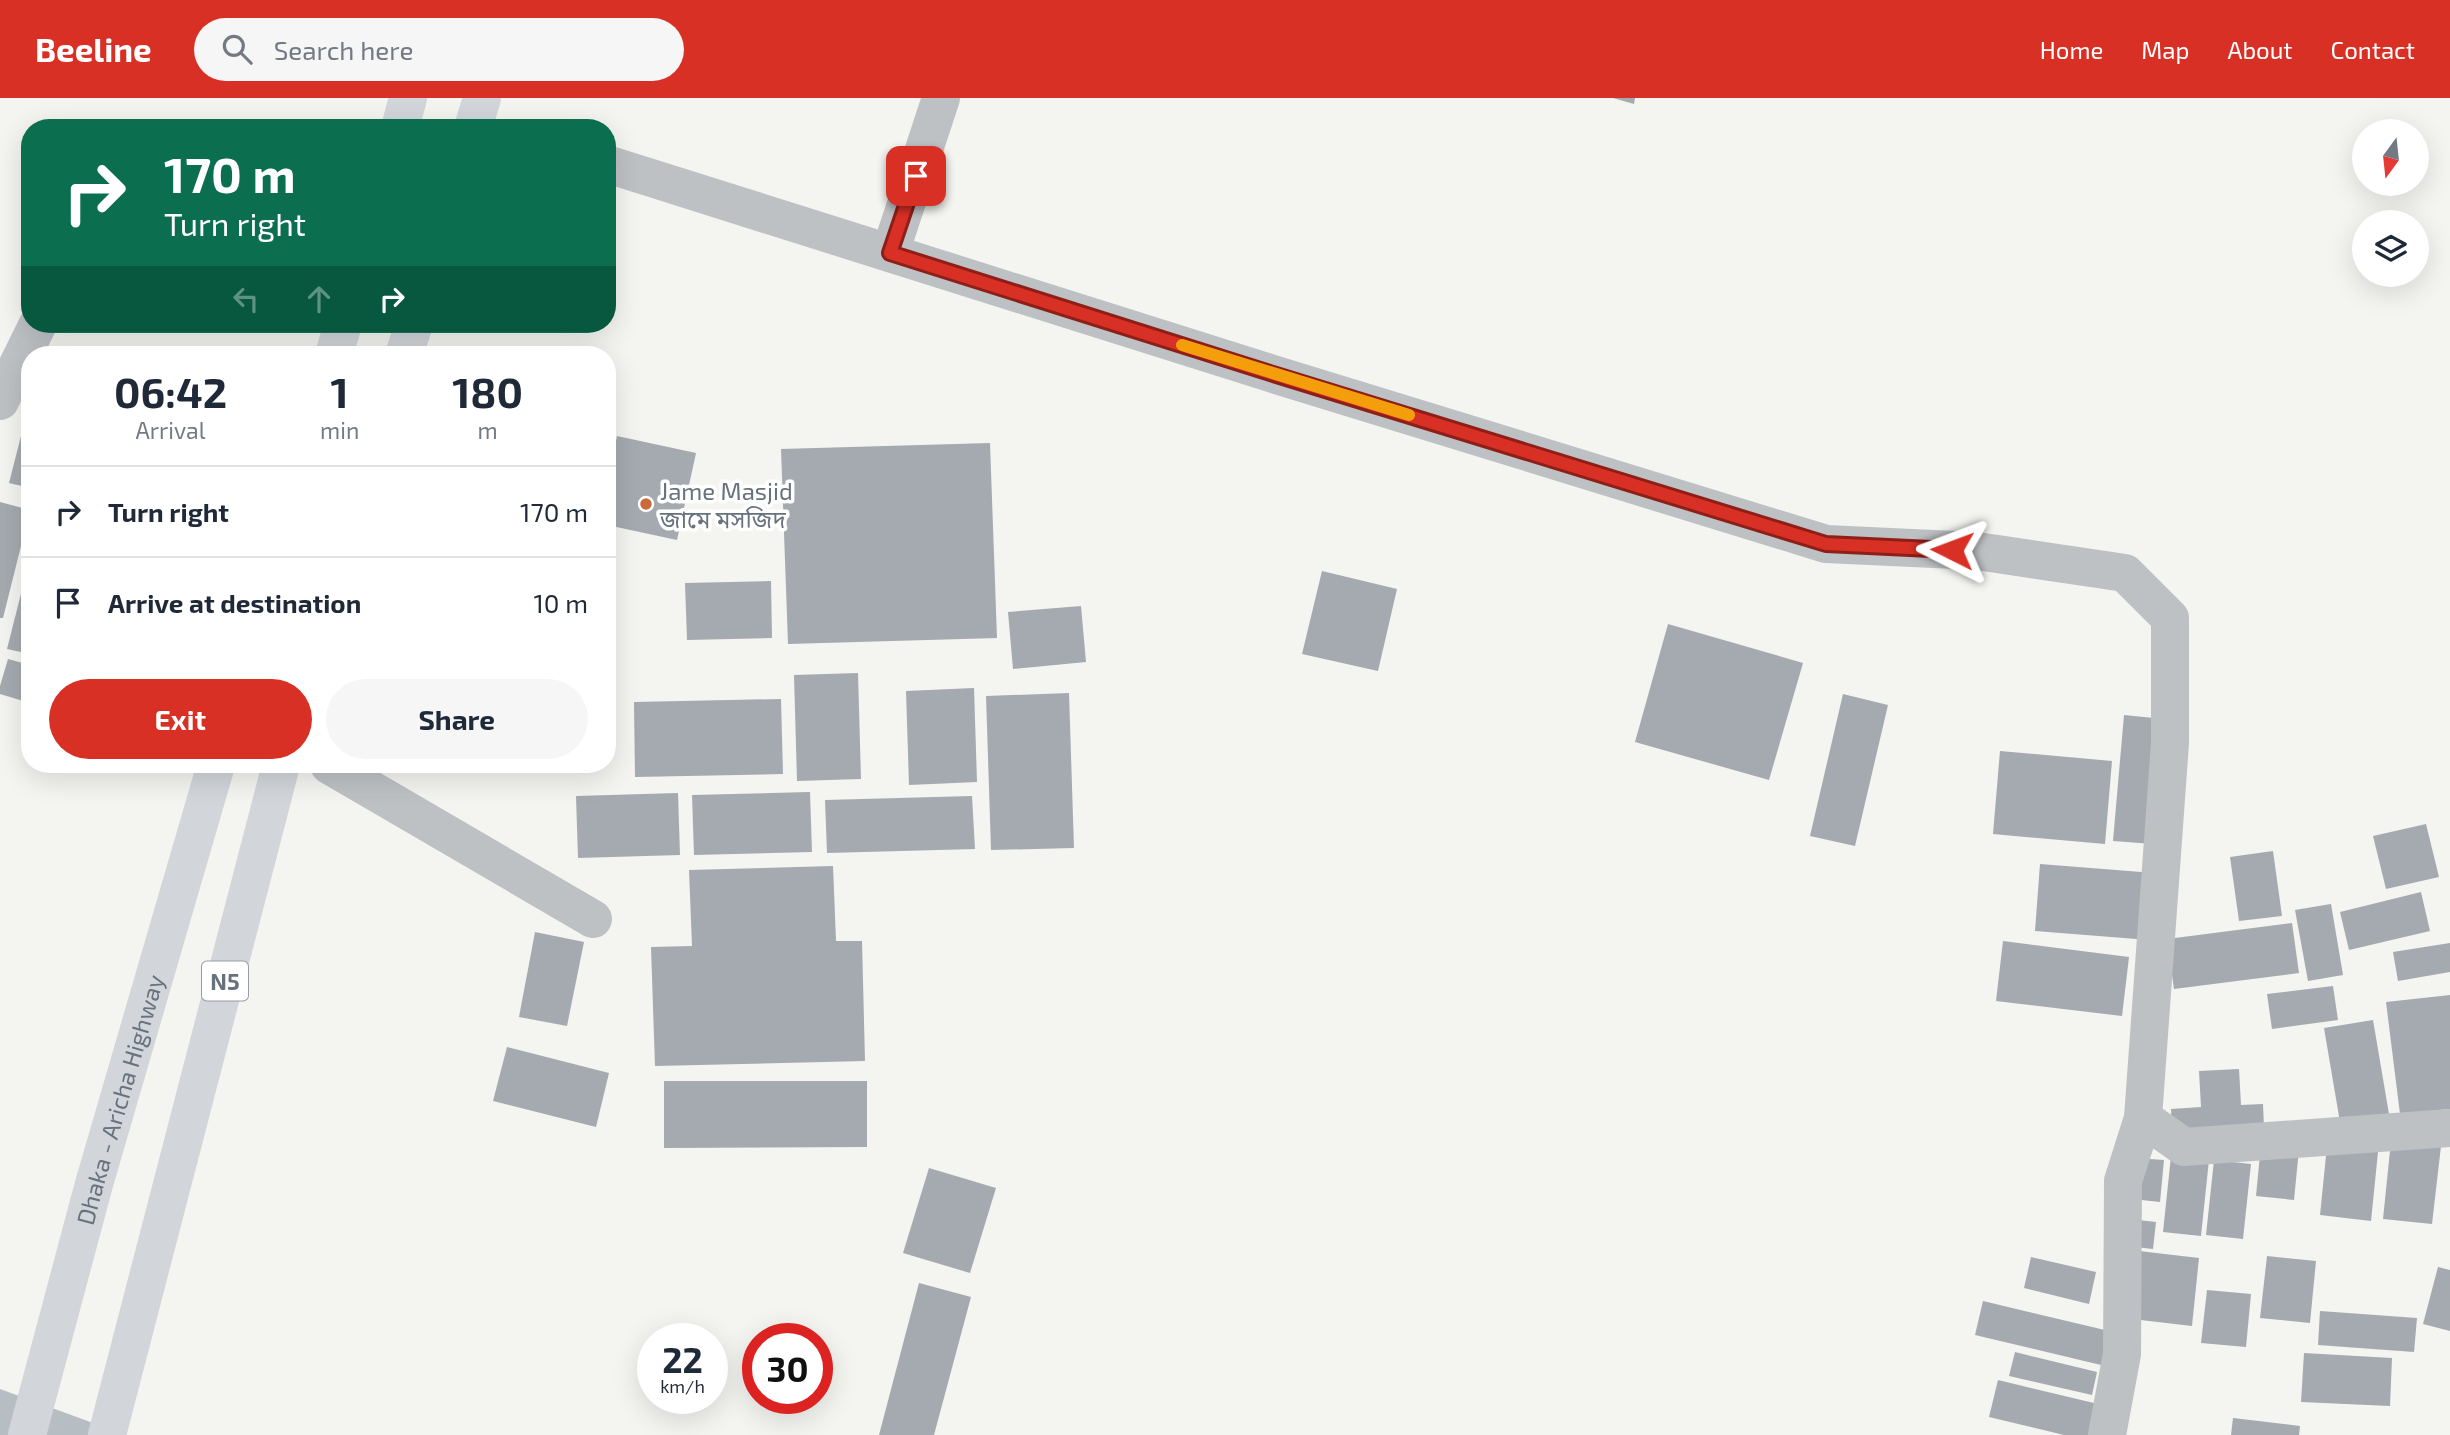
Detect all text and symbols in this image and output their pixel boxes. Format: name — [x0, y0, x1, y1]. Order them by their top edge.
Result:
search box — [194, 18, 684, 81]
text: Beeline — [35, 29, 152, 69]
icon: search — [218, 30, 256, 68]
text: Search here — [274, 34, 413, 65]
text: Home — [2040, 35, 2103, 64]
text: Map — [2141, 35, 2189, 64]
text: About — [2227, 35, 2293, 64]
text: Contact — [2331, 35, 2415, 64]
north arrow — [2352, 119, 2429, 196]
map controls — [2352, 119, 2429, 287]
text: 170 m — [164, 144, 296, 203]
pin — [886, 146, 946, 206]
icon: right — [49, 147, 140, 238]
icon: arrive — [897, 157, 935, 195]
text: Turn right — [164, 204, 306, 242]
button: layers — [2352, 210, 2429, 287]
icon: left — [227, 280, 265, 318]
icon: ahead — [300, 280, 338, 318]
icon: right — [373, 280, 411, 318]
text: 06:42 — [114, 366, 227, 416]
text: 1 — [331, 366, 349, 416]
text: 180 — [452, 366, 523, 416]
text: Arrival — [136, 416, 206, 444]
text: min — [320, 416, 359, 444]
text: m — [478, 416, 498, 444]
place label: Jame Masjid জামে মসজিদ — [659, 476, 793, 533]
icon: right — [49, 493, 87, 531]
text: Turn right — [108, 496, 229, 527]
text: 170 m — [520, 496, 588, 527]
marker: Jame Masjid জামে মসজিদ — [638, 496, 654, 512]
position arrow — [1915, 513, 1989, 587]
icon: arrive — [49, 584, 87, 622]
text: Arrive at destination — [108, 587, 361, 618]
text: 10 m — [533, 587, 588, 618]
button: Exit — [49, 679, 312, 759]
button: Share — [326, 679, 588, 759]
road number: N5 — [202, 961, 248, 1000]
street label: Dhaka - Aricha Highway — [69, 971, 169, 1228]
speed limit sign: 30 — [742, 1323, 833, 1414]
text: 22 — [662, 1338, 703, 1380]
text: km/h — [660, 1375, 705, 1397]

